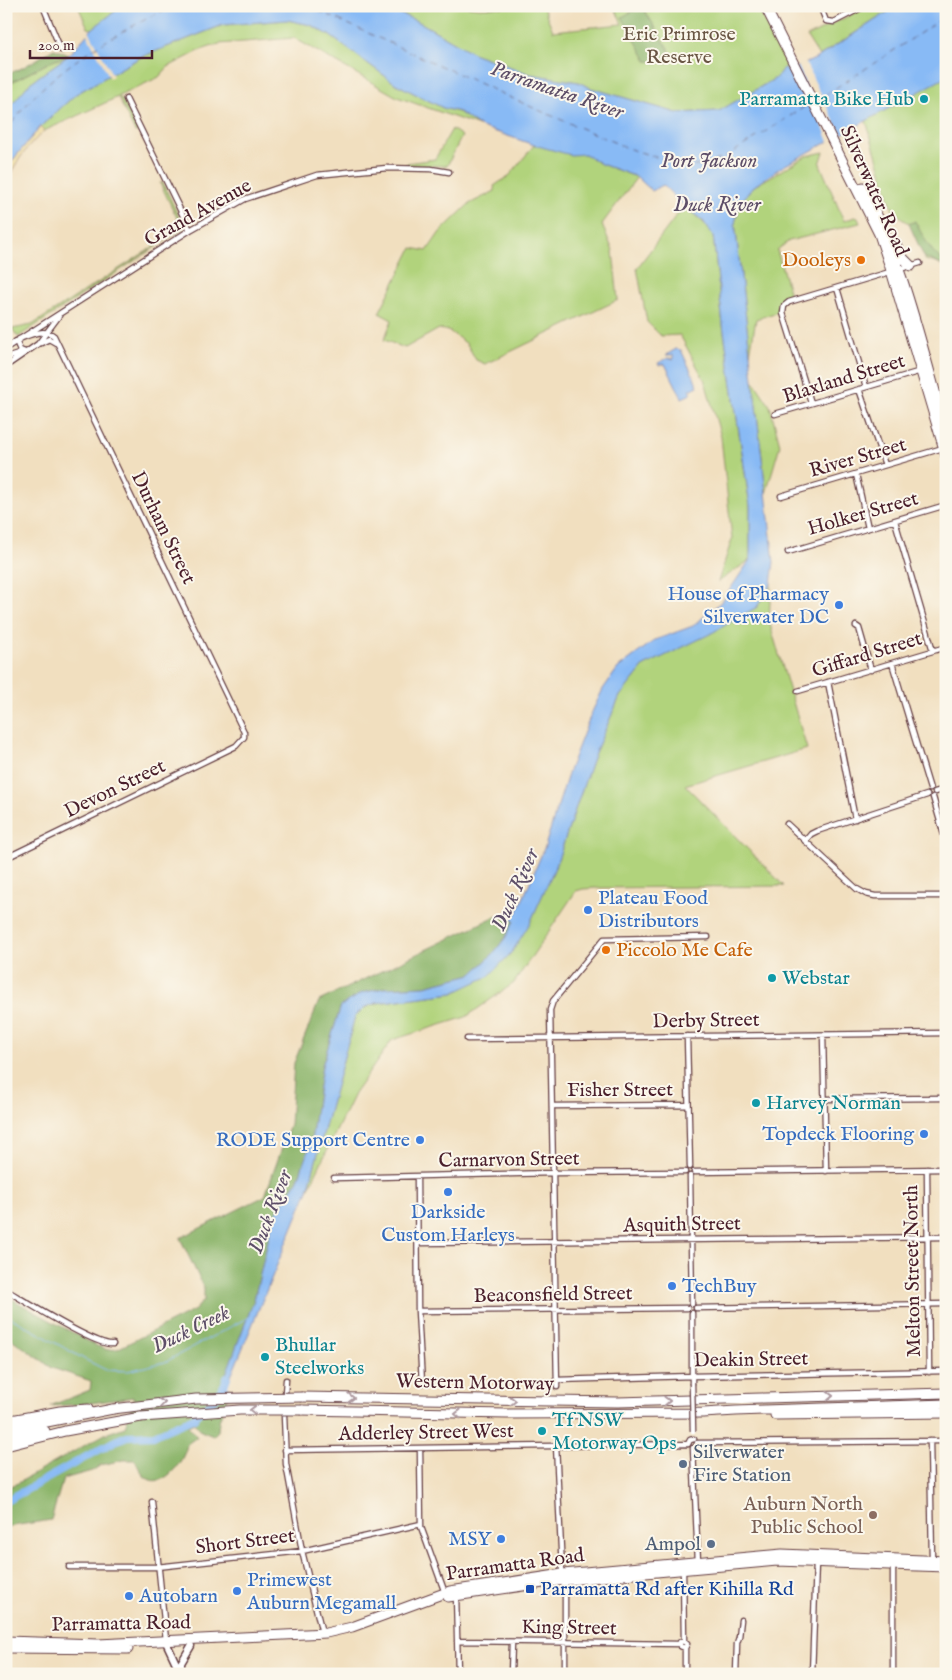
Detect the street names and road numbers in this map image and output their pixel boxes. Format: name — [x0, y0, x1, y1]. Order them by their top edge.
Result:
street label: Silverwater Road — [834, 122, 914, 261]
street label: Grand Avenue — [140, 173, 256, 253]
street label: Blaxland Street — [780, 349, 908, 409]
street label: River Street — [807, 432, 909, 484]
street label: Durham Street — [125, 467, 201, 589]
street label: Holker Street — [805, 486, 921, 542]
street label: Giffard Street — [809, 626, 925, 684]
street label: Devon Street — [60, 754, 170, 824]
street label: Derby Street — [652, 1008, 760, 1034]
street label: Fisher Street — [567, 1078, 673, 1103]
street label: Carnarvon Street — [438, 1146, 580, 1174]
street label: Melton Street North — [899, 1184, 927, 1357]
street label: Asquith Street — [622, 1211, 741, 1239]
street label: Beaconsfield Street — [473, 1281, 633, 1309]
street label: Deakin Street — [693, 1346, 809, 1373]
street label: Western Motorway — [396, 1369, 555, 1397]
street label: Adderley Street West — [337, 1419, 514, 1447]
street label: Short Street — [194, 1523, 296, 1560]
street label: Parramatta Road — [444, 1543, 586, 1587]
street label: Parramatta Road — [51, 1610, 191, 1638]
street label: King Street — [521, 1615, 617, 1641]

